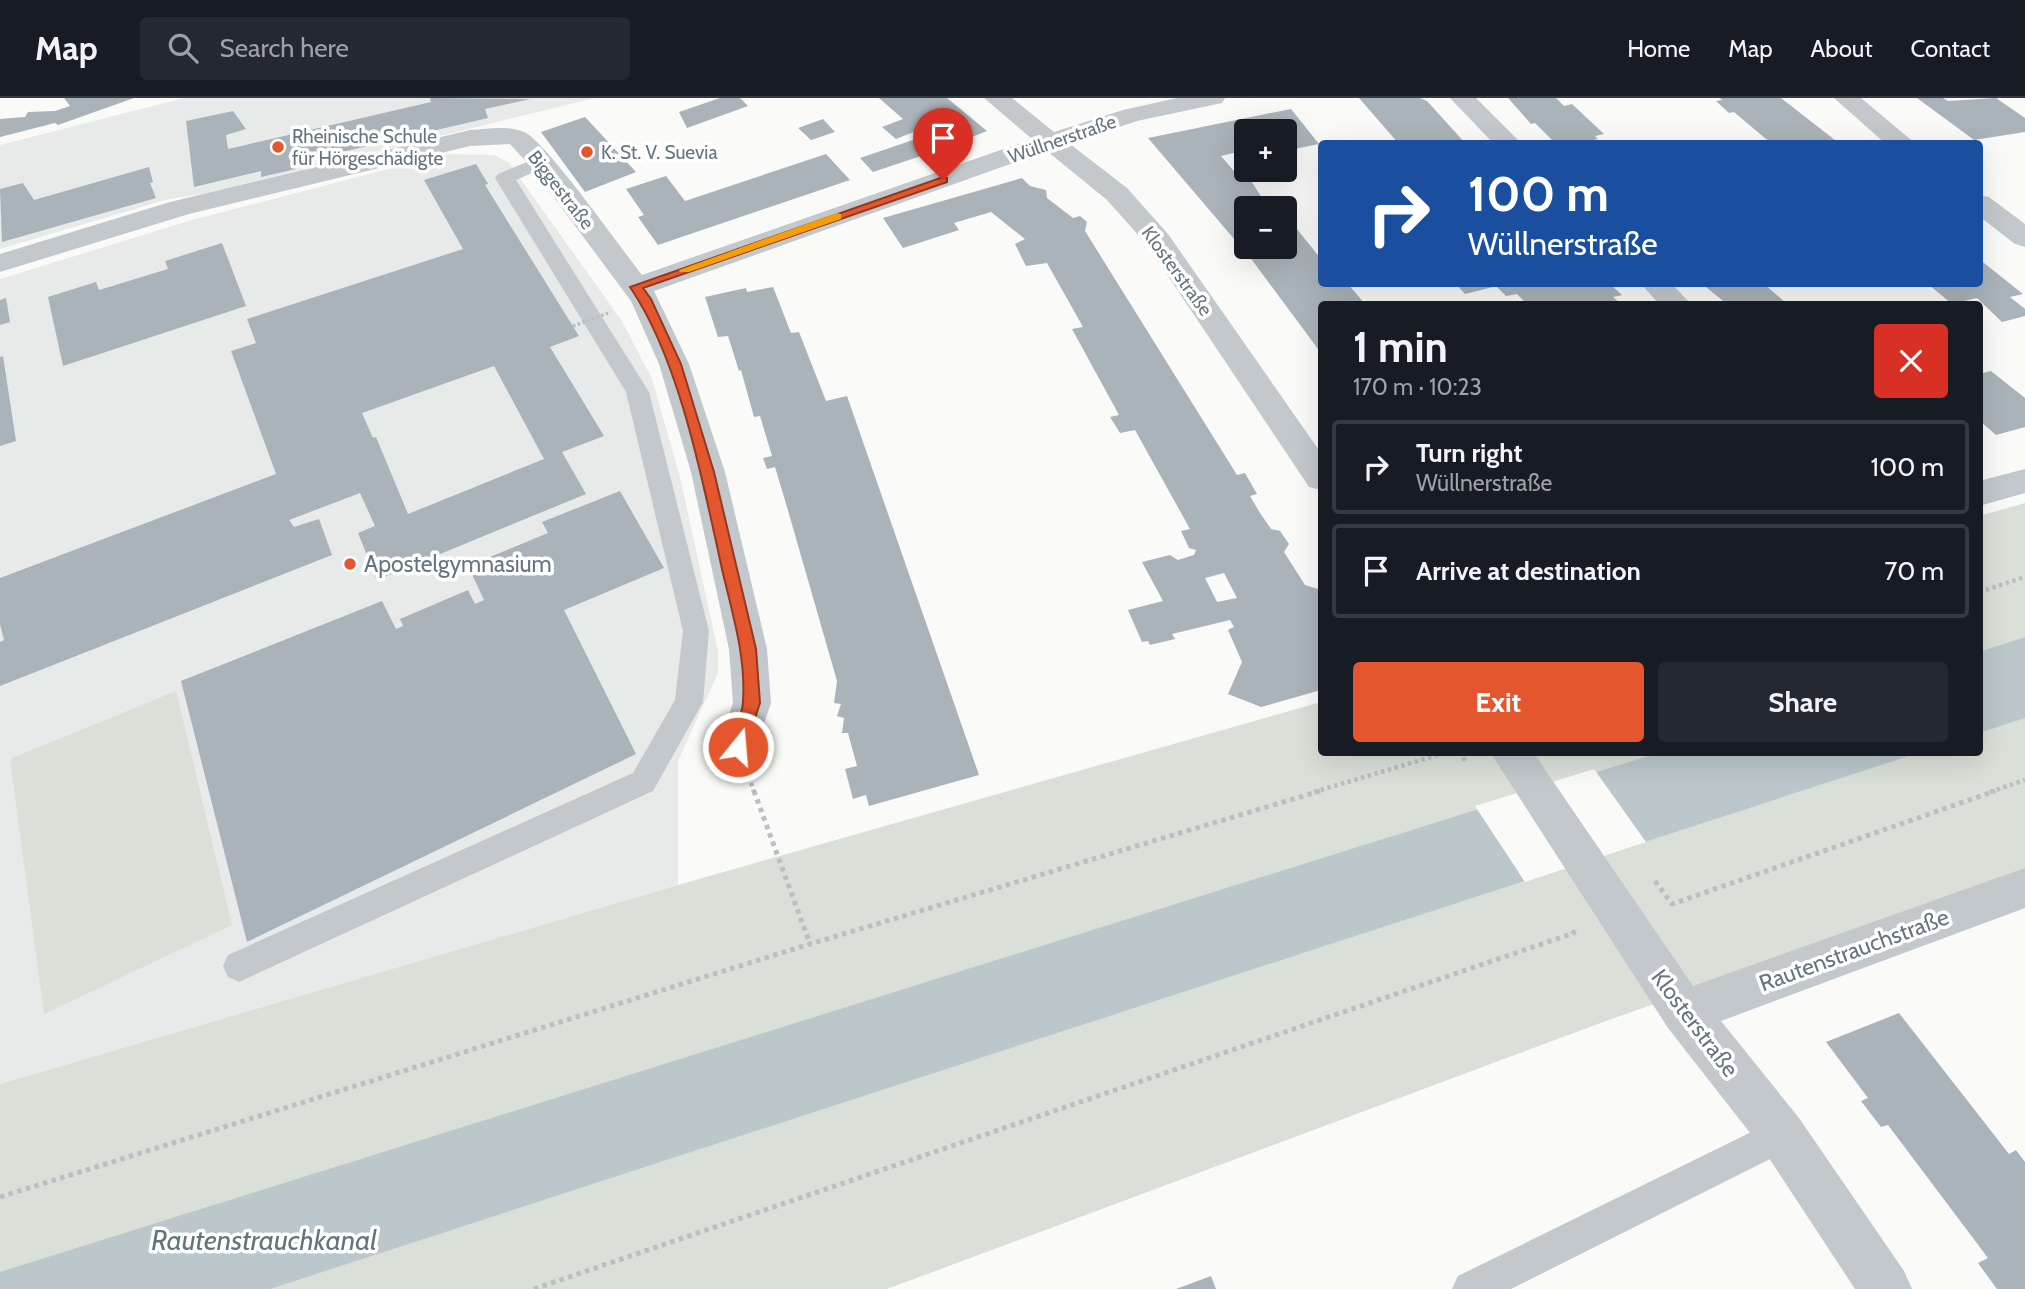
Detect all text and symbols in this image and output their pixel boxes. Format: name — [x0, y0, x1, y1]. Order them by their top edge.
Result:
search box — [140, 17, 630, 80]
text: Map — [35, 28, 98, 68]
icon: search — [164, 29, 202, 67]
text: Search here — [220, 32, 349, 64]
text: Home — [1627, 34, 1690, 63]
text: Map — [1728, 34, 1773, 63]
text: About — [1811, 34, 1873, 63]
text: Contact — [1911, 34, 1990, 63]
pin — [913, 108, 973, 180]
street label: Wüllnerstraße — [1005, 110, 1119, 168]
icon: arrive — [924, 119, 962, 157]
map controls — [1234, 119, 1297, 259]
button: + — [1234, 119, 1297, 182]
place label: Rheinische Schule für Hörgeschädigte — [292, 125, 443, 170]
marker: Rheinische Schule für Hörgeschädigte — [270, 139, 286, 155]
place label: K. St. V. Suevia — [601, 141, 718, 164]
marker: K. St. V. Suevia — [579, 144, 595, 160]
street label: Biggestraße — [523, 146, 599, 234]
text: 100 m — [1468, 164, 1609, 223]
icon: right — [1353, 168, 1444, 259]
button: − — [1234, 196, 1297, 259]
street label: Klosterstraße — [1137, 222, 1217, 321]
text: Wüllnerstraße — [1468, 224, 1658, 263]
text: 1 min — [1353, 321, 1448, 373]
button: close — [1874, 324, 1948, 398]
text: 170 m · 10:23 — [1353, 373, 1482, 401]
text: Turn right — [1416, 437, 1522, 469]
icon: right — [1357, 448, 1395, 486]
text: 100 m — [1871, 451, 1944, 483]
text: Wüllnerstraße — [1416, 469, 1552, 497]
place label: Apostelgymnasium — [364, 550, 552, 578]
icon: arrive — [1357, 552, 1395, 590]
text: Arrive at destination — [1416, 555, 1641, 587]
text: 70 m — [1884, 555, 1944, 587]
marker: Apostelgymnasium — [342, 556, 358, 572]
button: Exit — [1353, 662, 1644, 742]
button: Share — [1658, 662, 1948, 742]
position arrow — [701, 710, 775, 784]
street label: Rautenstrauchstraße — [1755, 903, 1953, 997]
street label: Klosterstraße — [1645, 964, 1745, 1083]
water label: Rautenstrauchkanal — [151, 1223, 377, 1257]

